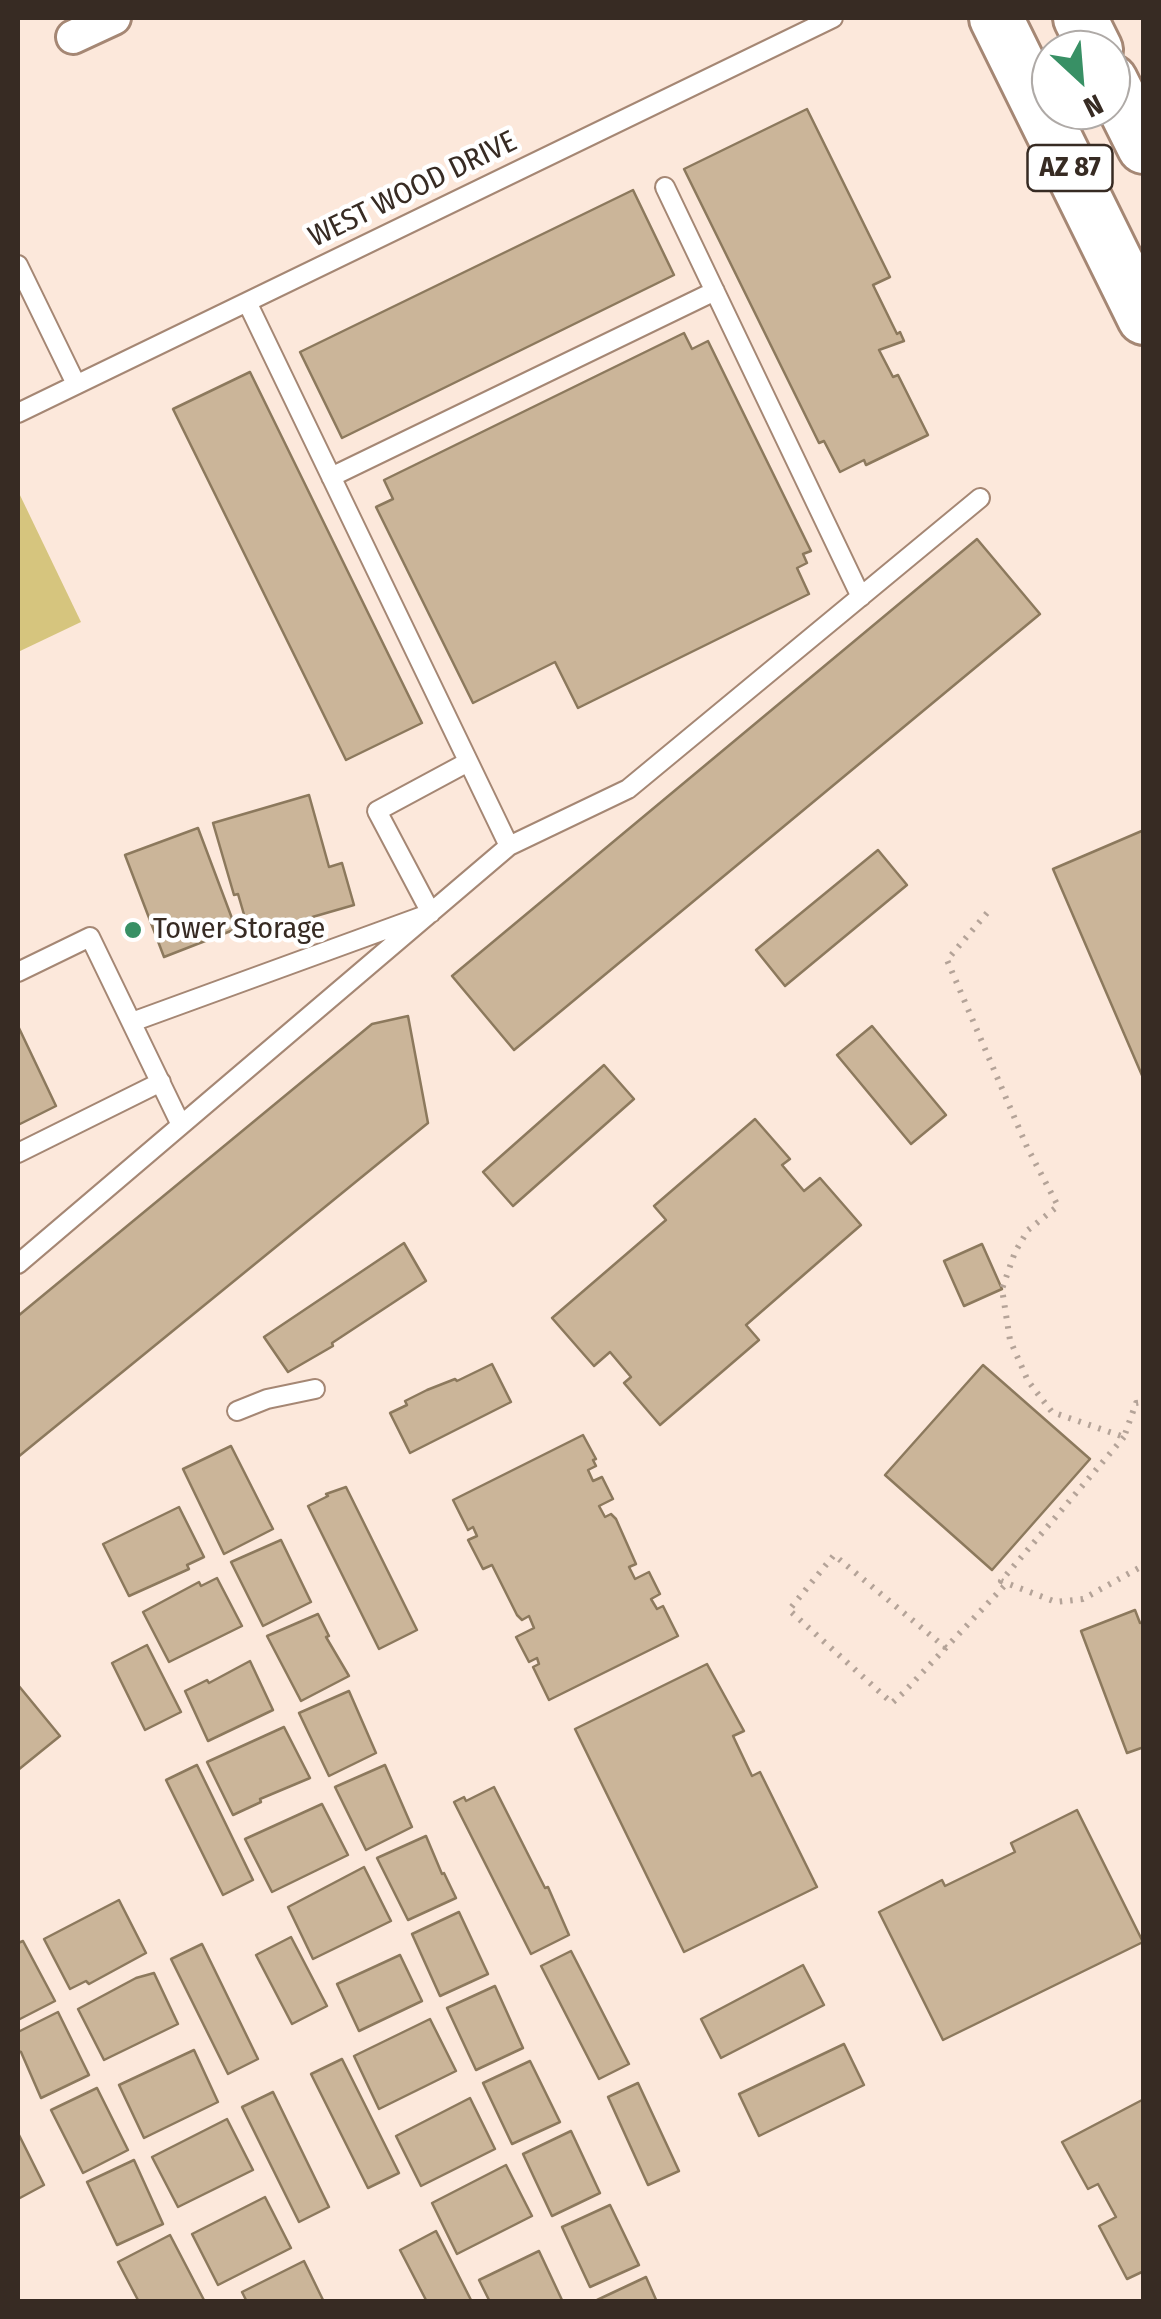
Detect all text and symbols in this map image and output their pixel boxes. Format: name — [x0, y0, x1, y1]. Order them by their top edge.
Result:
north arrow — [1031, 30, 1131, 130]
text: N — [1079, 87, 1108, 124]
street label: WEST WOOD DRIVE — [303, 124, 523, 256]
road number: AZ 87 — [1028, 145, 1112, 191]
place label: Tower Storage — [153, 912, 325, 948]
marker: Tower Storage — [122, 919, 144, 941]

